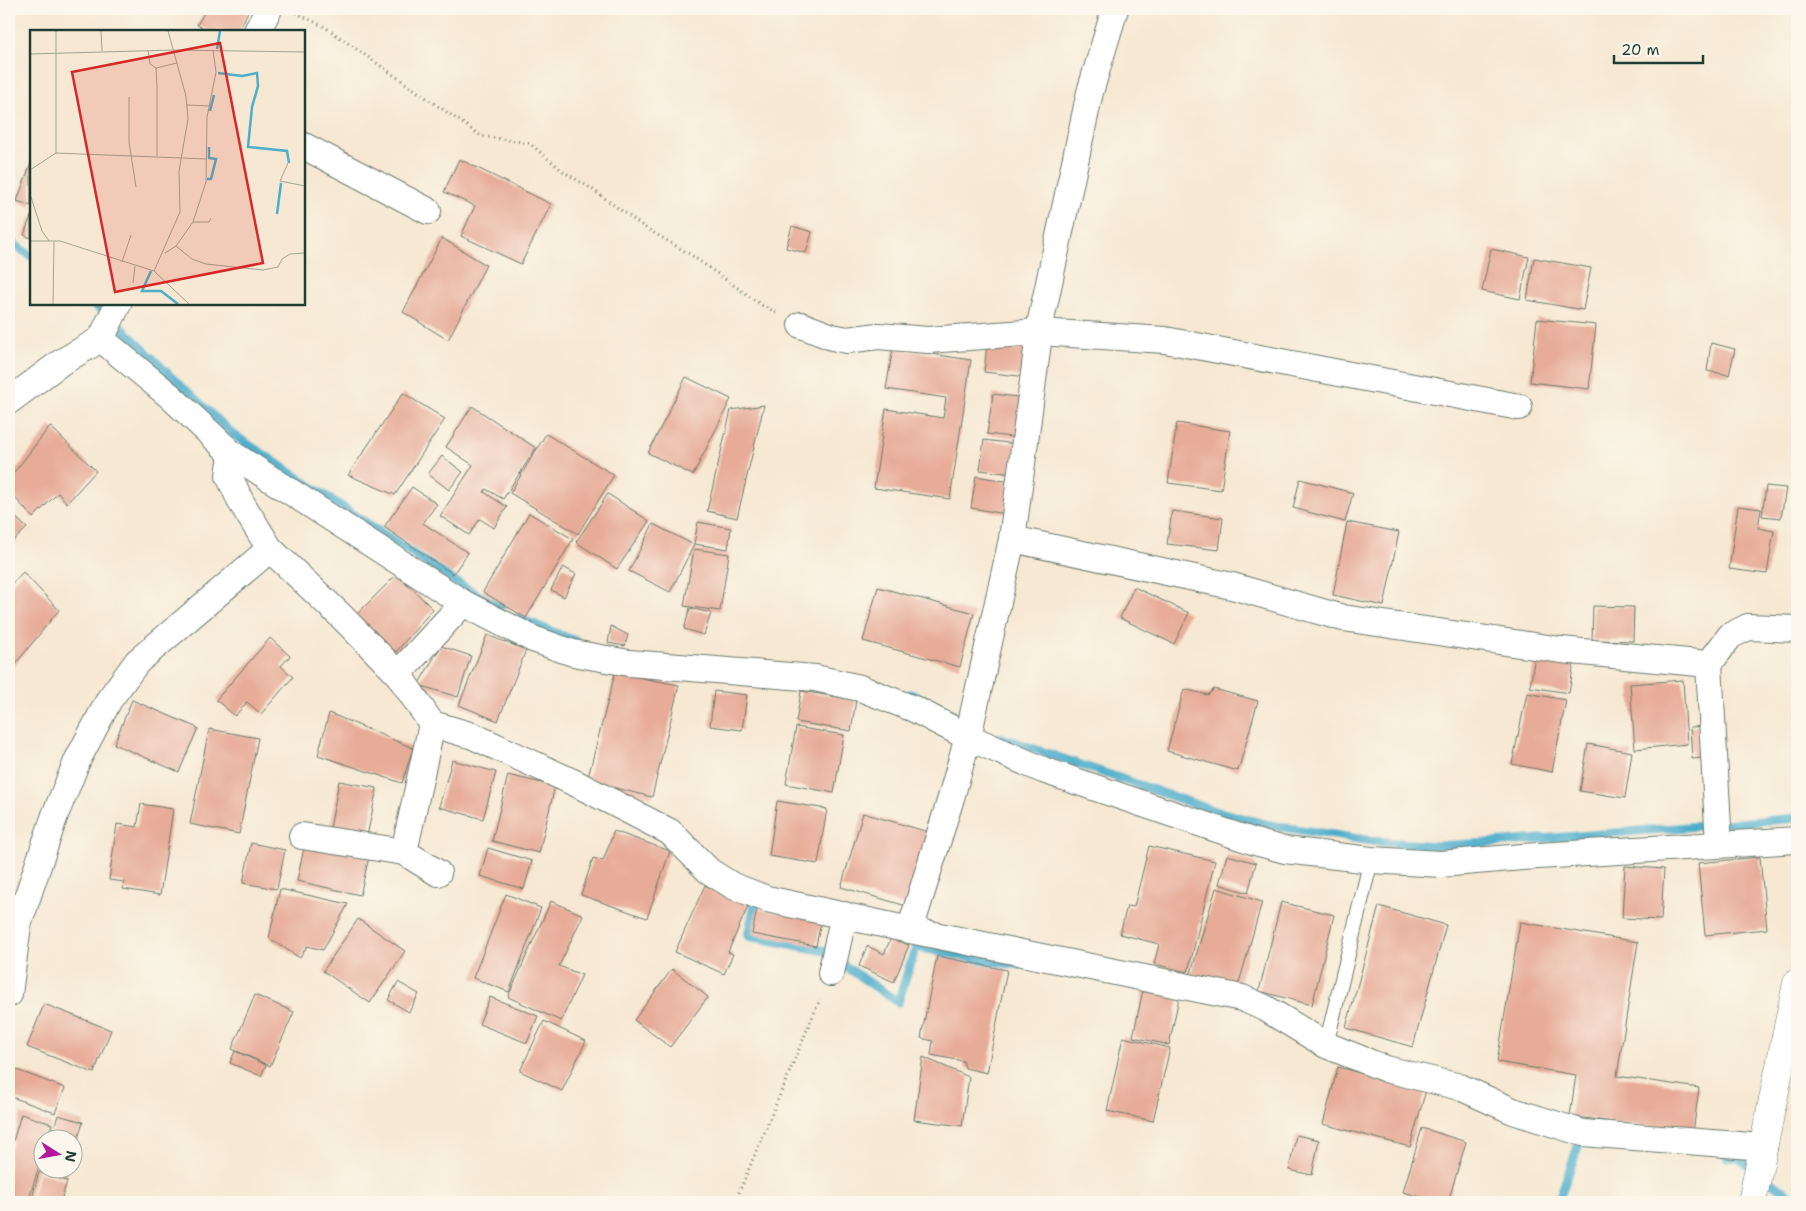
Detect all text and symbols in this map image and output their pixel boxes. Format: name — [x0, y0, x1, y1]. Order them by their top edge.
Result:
inset map — [30, 30, 305, 305]
scale bar — [1614, 32, 1702, 64]
text: 20 m — [1621, 40, 1660, 60]
north arrow — [32, 1128, 82, 1178]
text: N — [61, 1149, 81, 1164]

